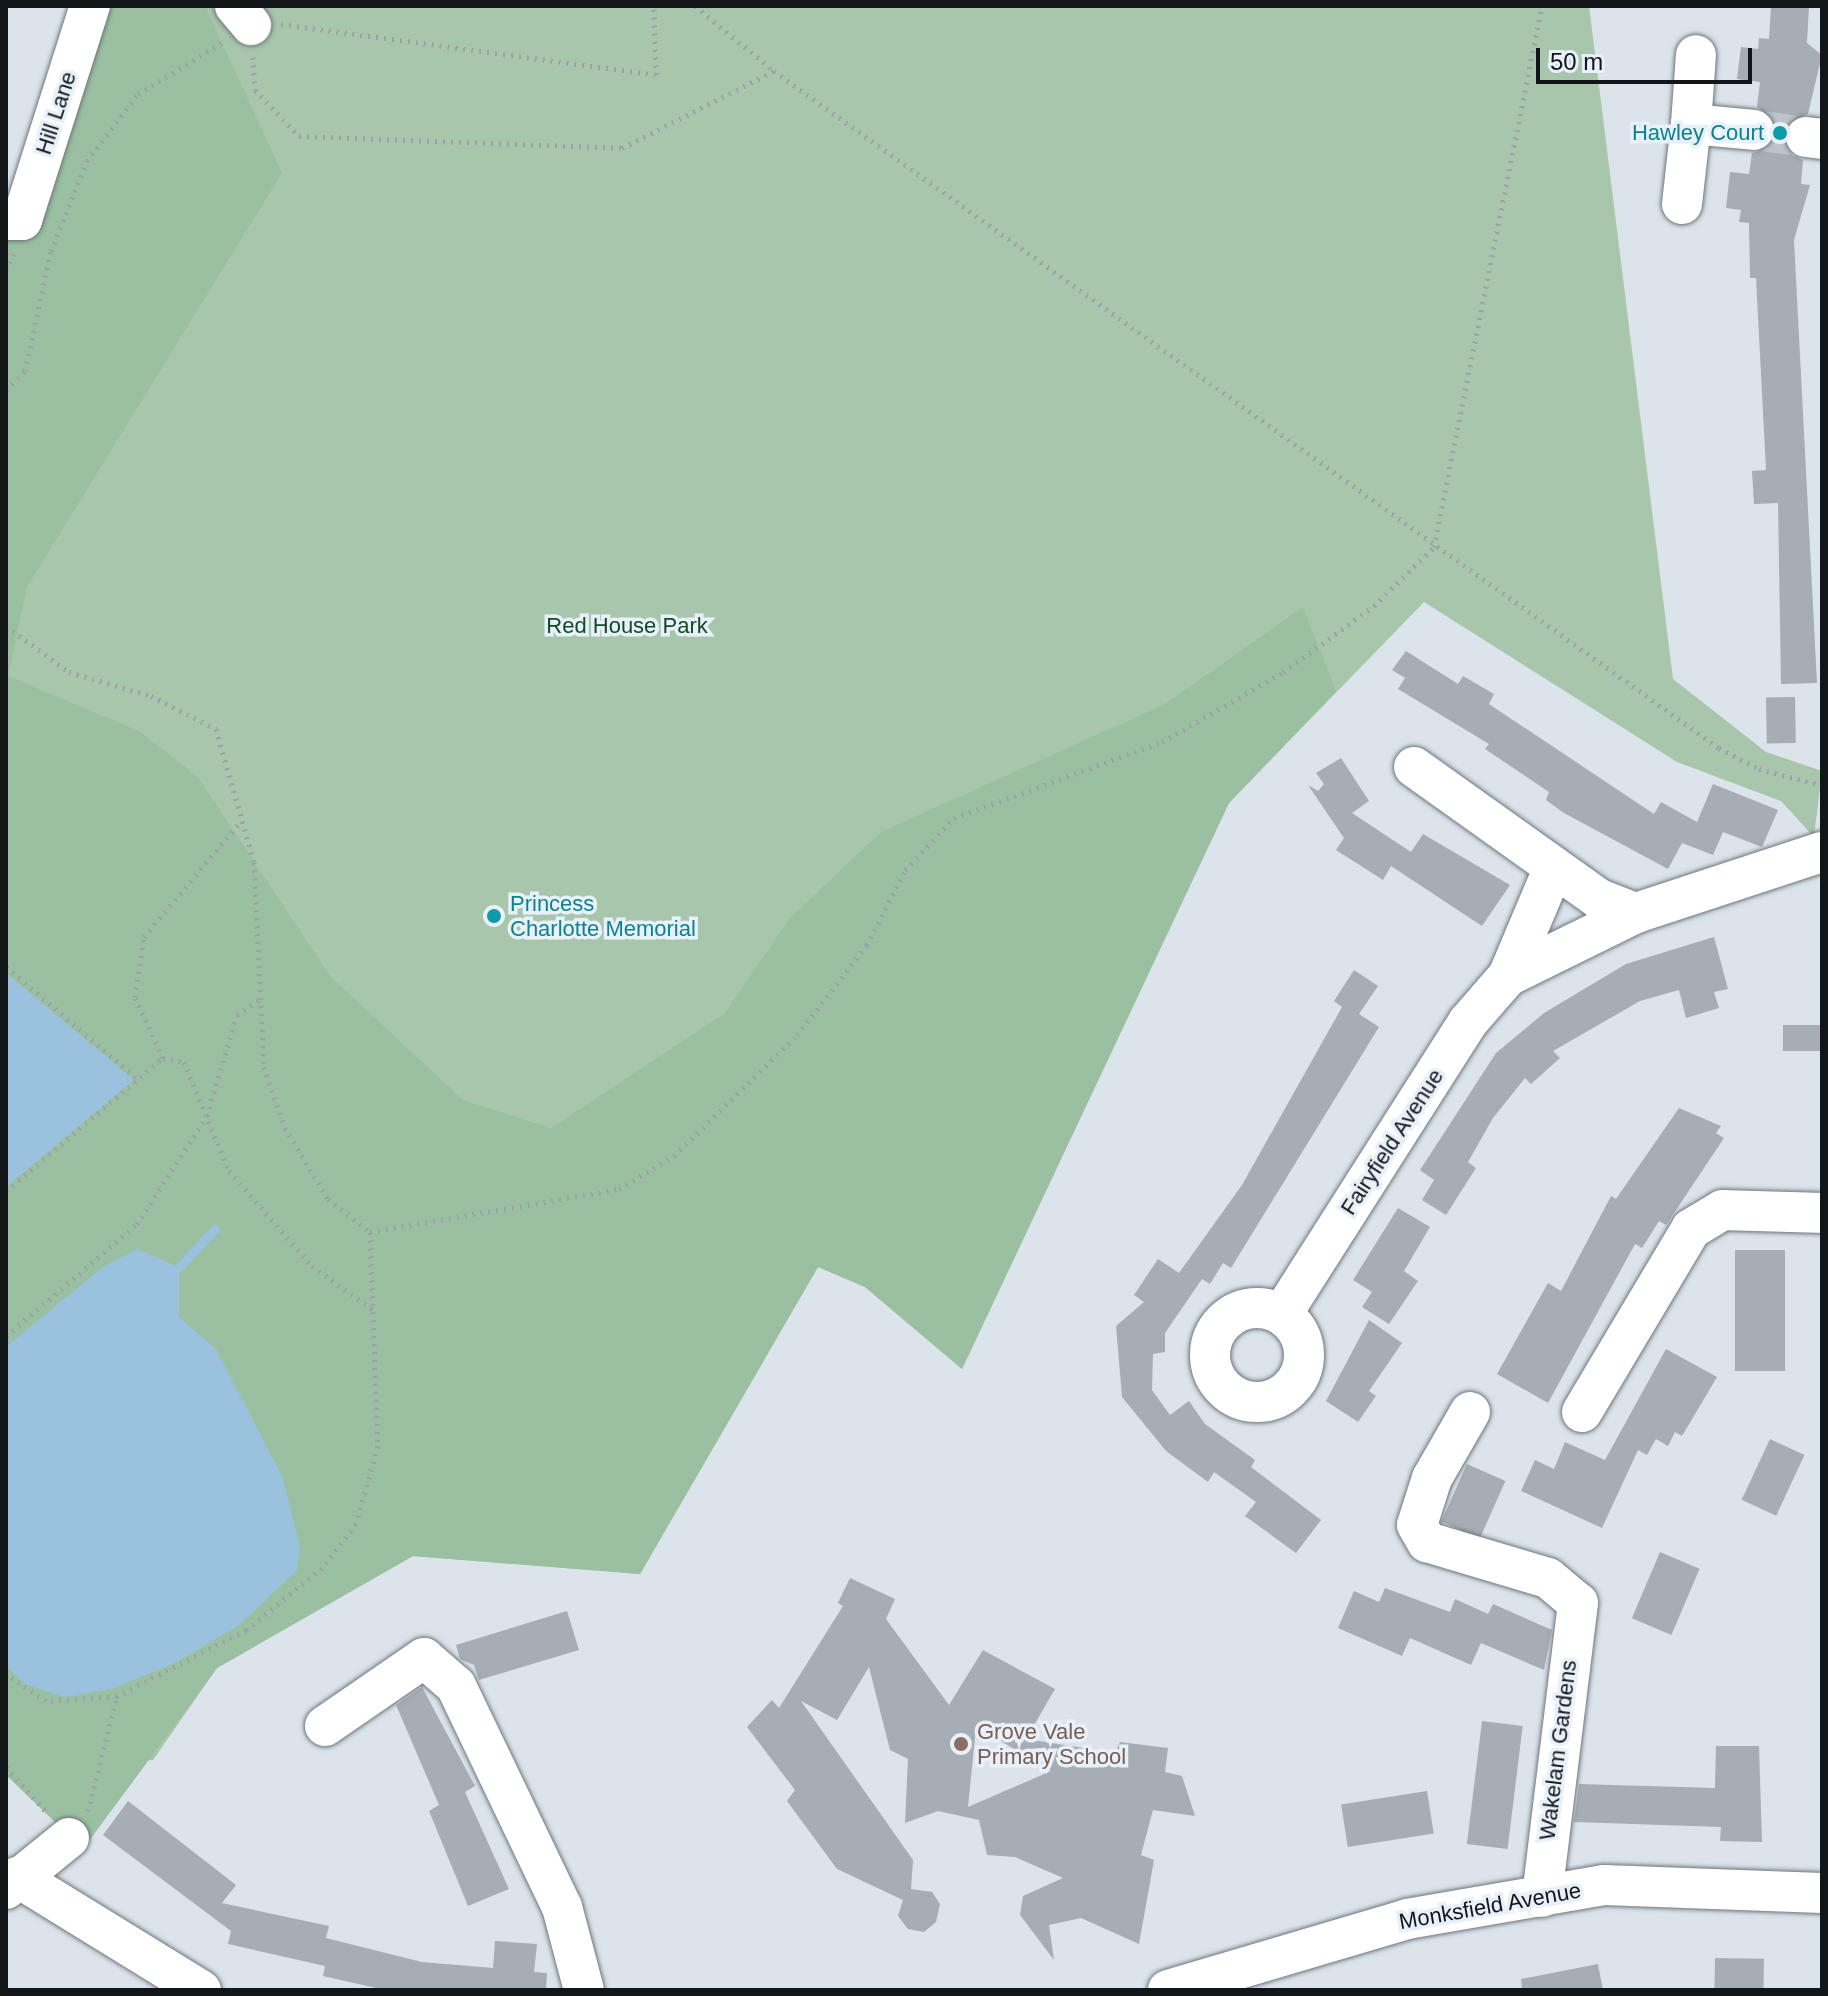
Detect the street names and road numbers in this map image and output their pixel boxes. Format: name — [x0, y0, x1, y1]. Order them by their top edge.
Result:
street label: Hill Lane — [30, 68, 82, 158]
street label: Fairyfield Avenue — [1335, 1064, 1449, 1220]
street label: Wakelam Gardens — [1534, 1658, 1582, 1842]
street label: Monksfield Avenue — [1396, 1877, 1584, 1935]

